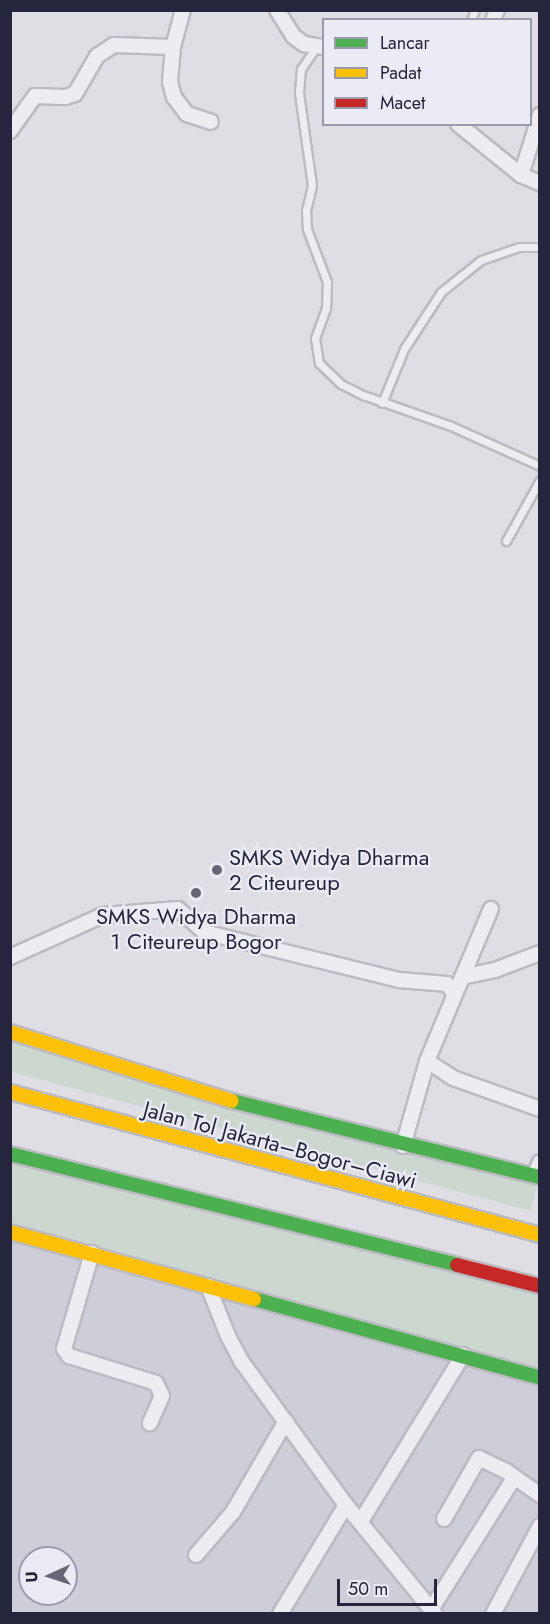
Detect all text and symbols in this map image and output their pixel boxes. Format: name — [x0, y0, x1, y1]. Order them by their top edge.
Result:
legend — [322, 18, 532, 126]
text: Lancar — [380, 30, 430, 56]
text: Padat — [380, 60, 421, 86]
text: Macet — [380, 90, 425, 116]
place label: SMKS Widya Dharma 2 Citeureup — [229, 844, 429, 896]
marker: SMKS Widya Dharma 2 Citeureup — [210, 863, 224, 877]
marker: SMKS Widya Dharma 1 Citeureup Bogor — [189, 886, 203, 900]
place label: SMKS Widya Dharma 1 Citeureup Bogor — [96, 903, 296, 954]
street label: Jalan Tol Jakarta–Bogor–Ciawi — [140, 1096, 420, 1194]
north arrow — [18, 1546, 78, 1606]
scale bar — [340, 1567, 440, 1605]
text: U — [20, 1571, 43, 1583]
text: 50 m — [348, 1576, 388, 1602]

